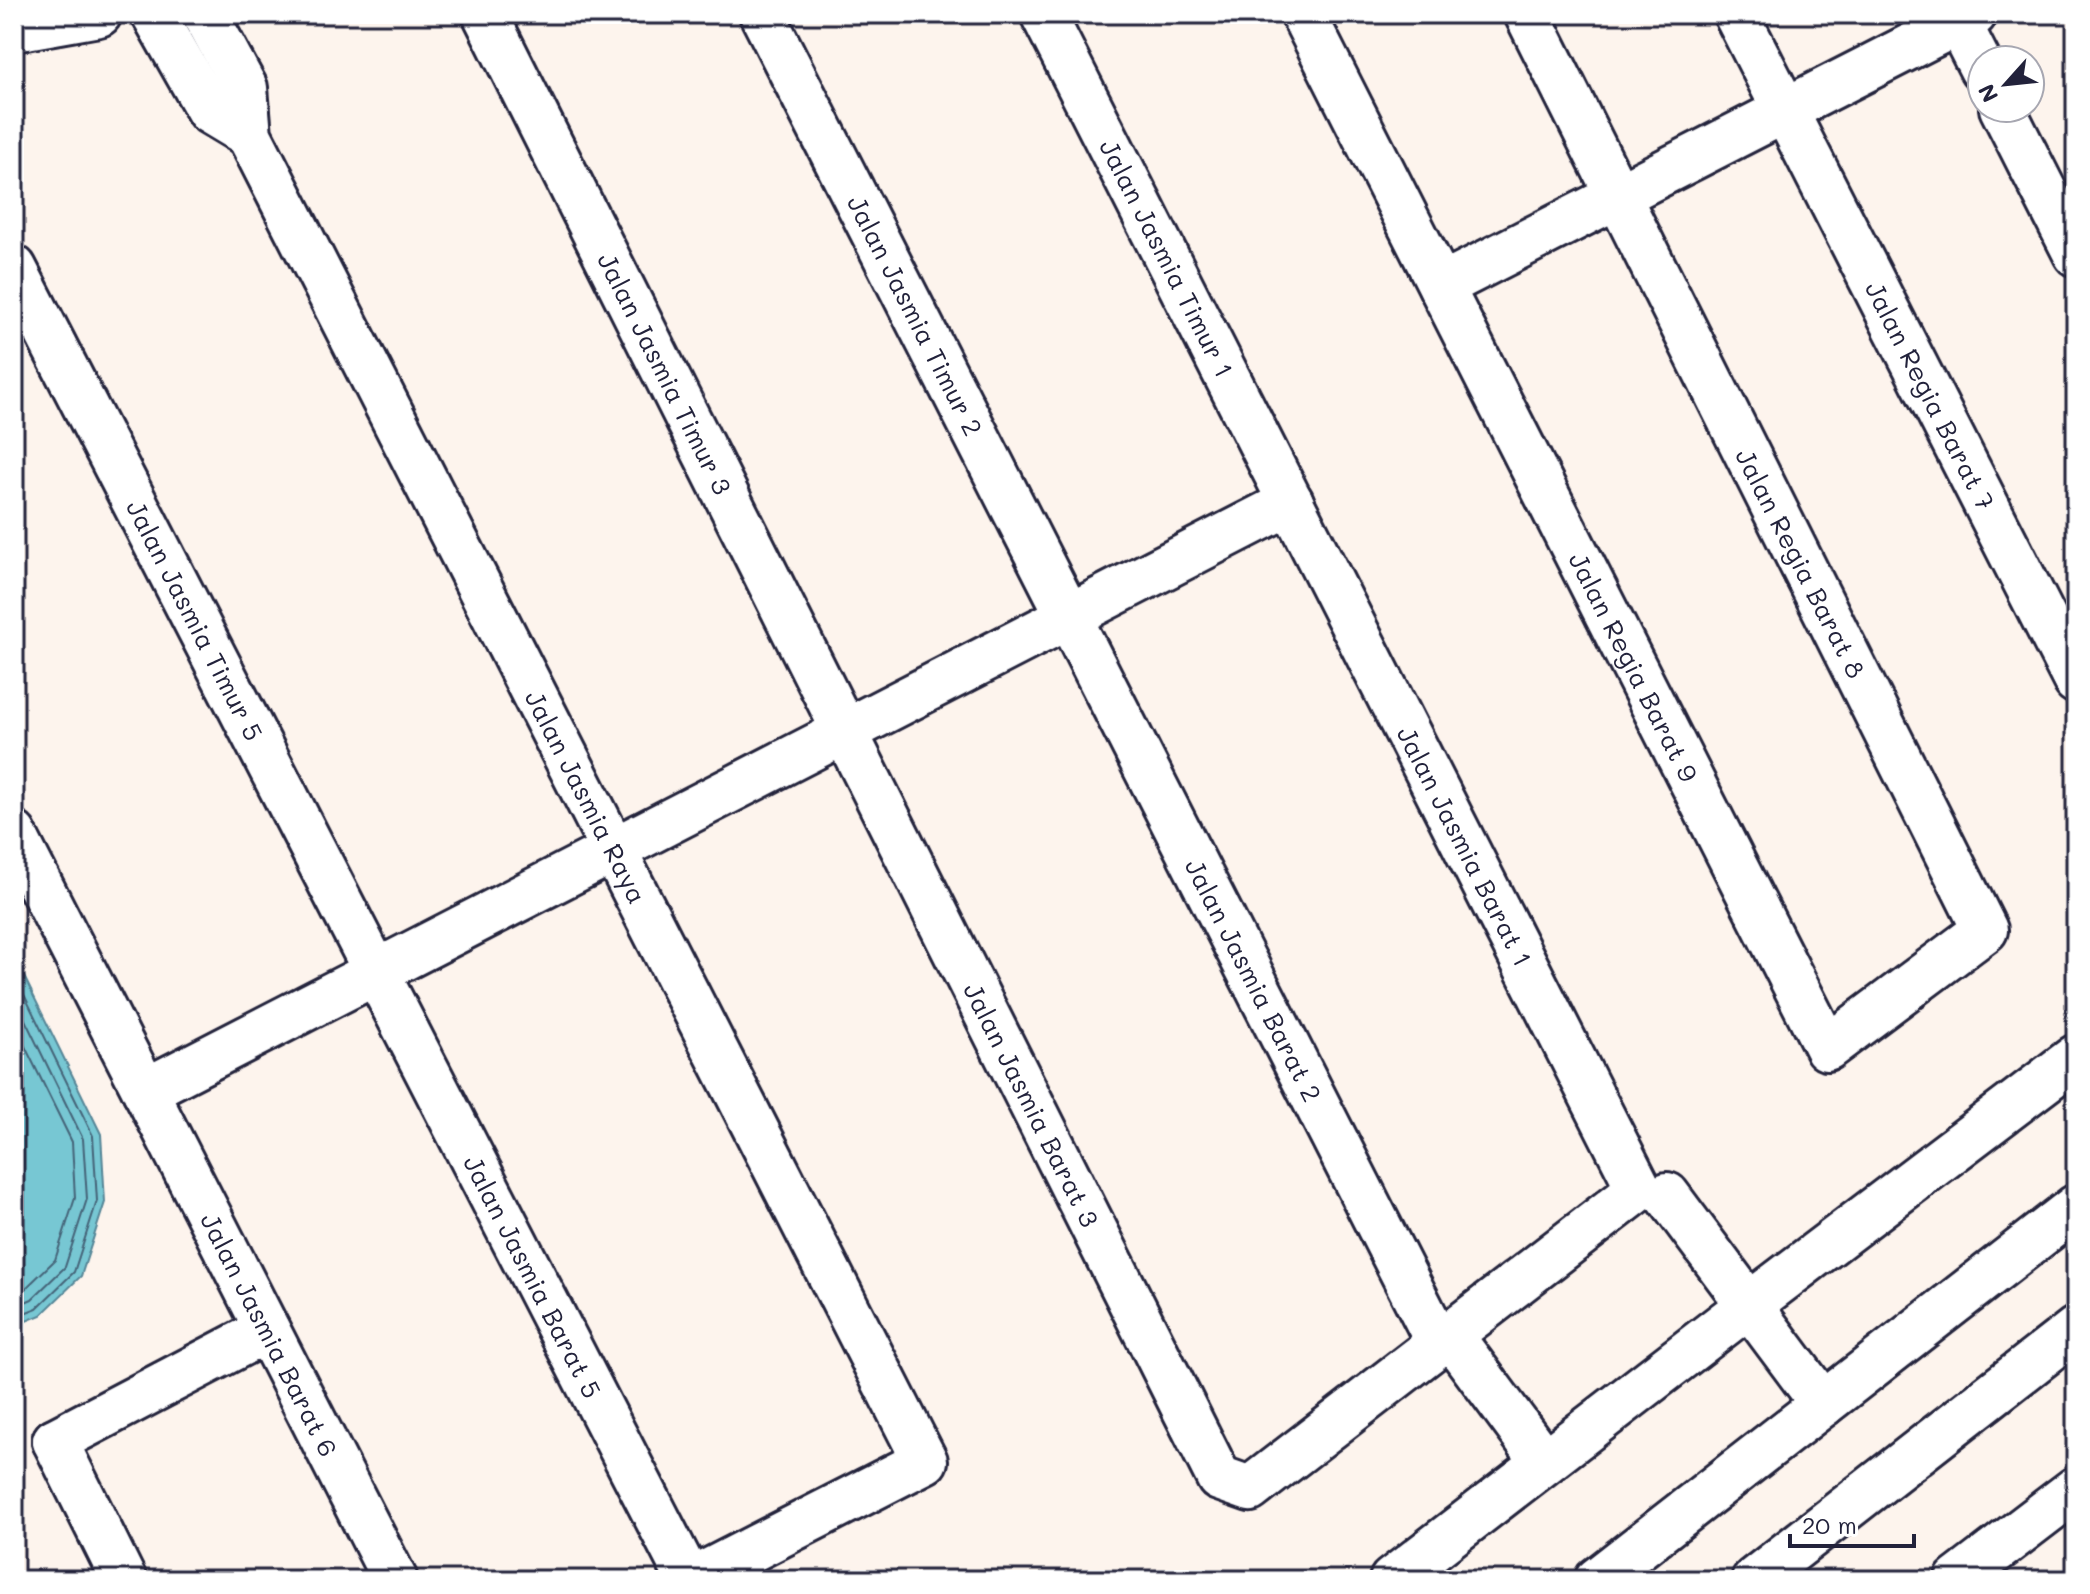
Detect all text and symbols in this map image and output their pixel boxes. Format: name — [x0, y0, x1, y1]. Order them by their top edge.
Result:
north arrow — [1966, 44, 2046, 124]
text: N — [1971, 79, 2004, 107]
street label: Jalan Jasmia Timur 1 — [1092, 133, 1242, 383]
street label: Jalan Jasmia Timur 2 — [840, 189, 991, 441]
street label: Jalan Jasmia Timur 3 — [590, 247, 740, 500]
street label: Jalan Regia Barat 7 — [1858, 275, 2003, 515]
street label: Jalan Regia Barat 8 — [1728, 442, 1874, 684]
street label: Jalan Jasmia Timur 5 — [119, 494, 271, 746]
street label: Jalan Regia Barat 9 — [1562, 546, 1706, 788]
street label: Jalan Jasmia Raya — [518, 684, 655, 909]
street label: Jalan Jasmia Barat 1 — [1390, 720, 1540, 972]
street label: Jalan Jasmia Barat 2 — [1178, 853, 1330, 1107]
street label: Jalan Jasmia Barat 3 — [956, 977, 1107, 1232]
street label: Jalan Jasmia Barat 5 — [456, 1149, 609, 1404]
street label: Jalan Jasmia Barat 6 — [193, 1207, 346, 1462]
scale bar — [1790, 1498, 1914, 1548]
text: 20 m — [1802, 1509, 1857, 1540]

